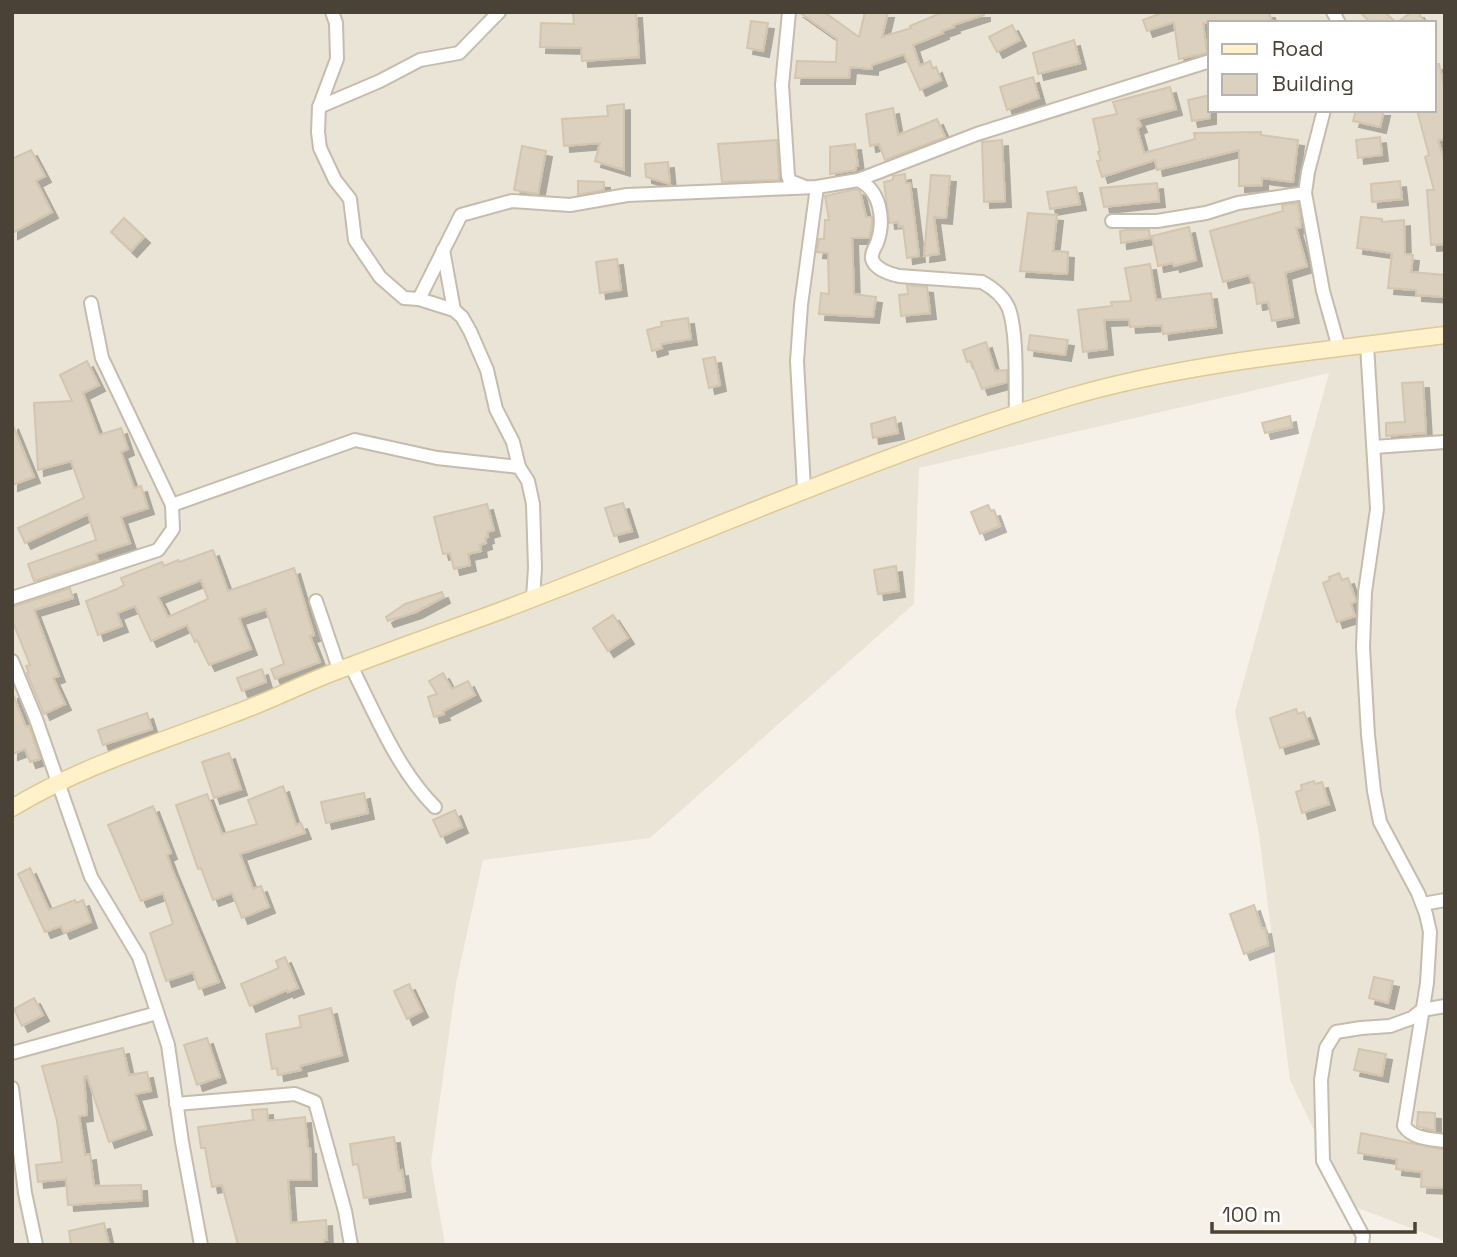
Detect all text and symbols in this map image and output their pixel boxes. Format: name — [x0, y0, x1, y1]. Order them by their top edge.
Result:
legend — [1208, 21, 1436, 112]
text: Road — [1272, 35, 1324, 62]
text: Building — [1272, 70, 1354, 97]
scale bar — [1212, 1190, 1415, 1234]
text: 100 m — [1222, 1201, 1281, 1228]

